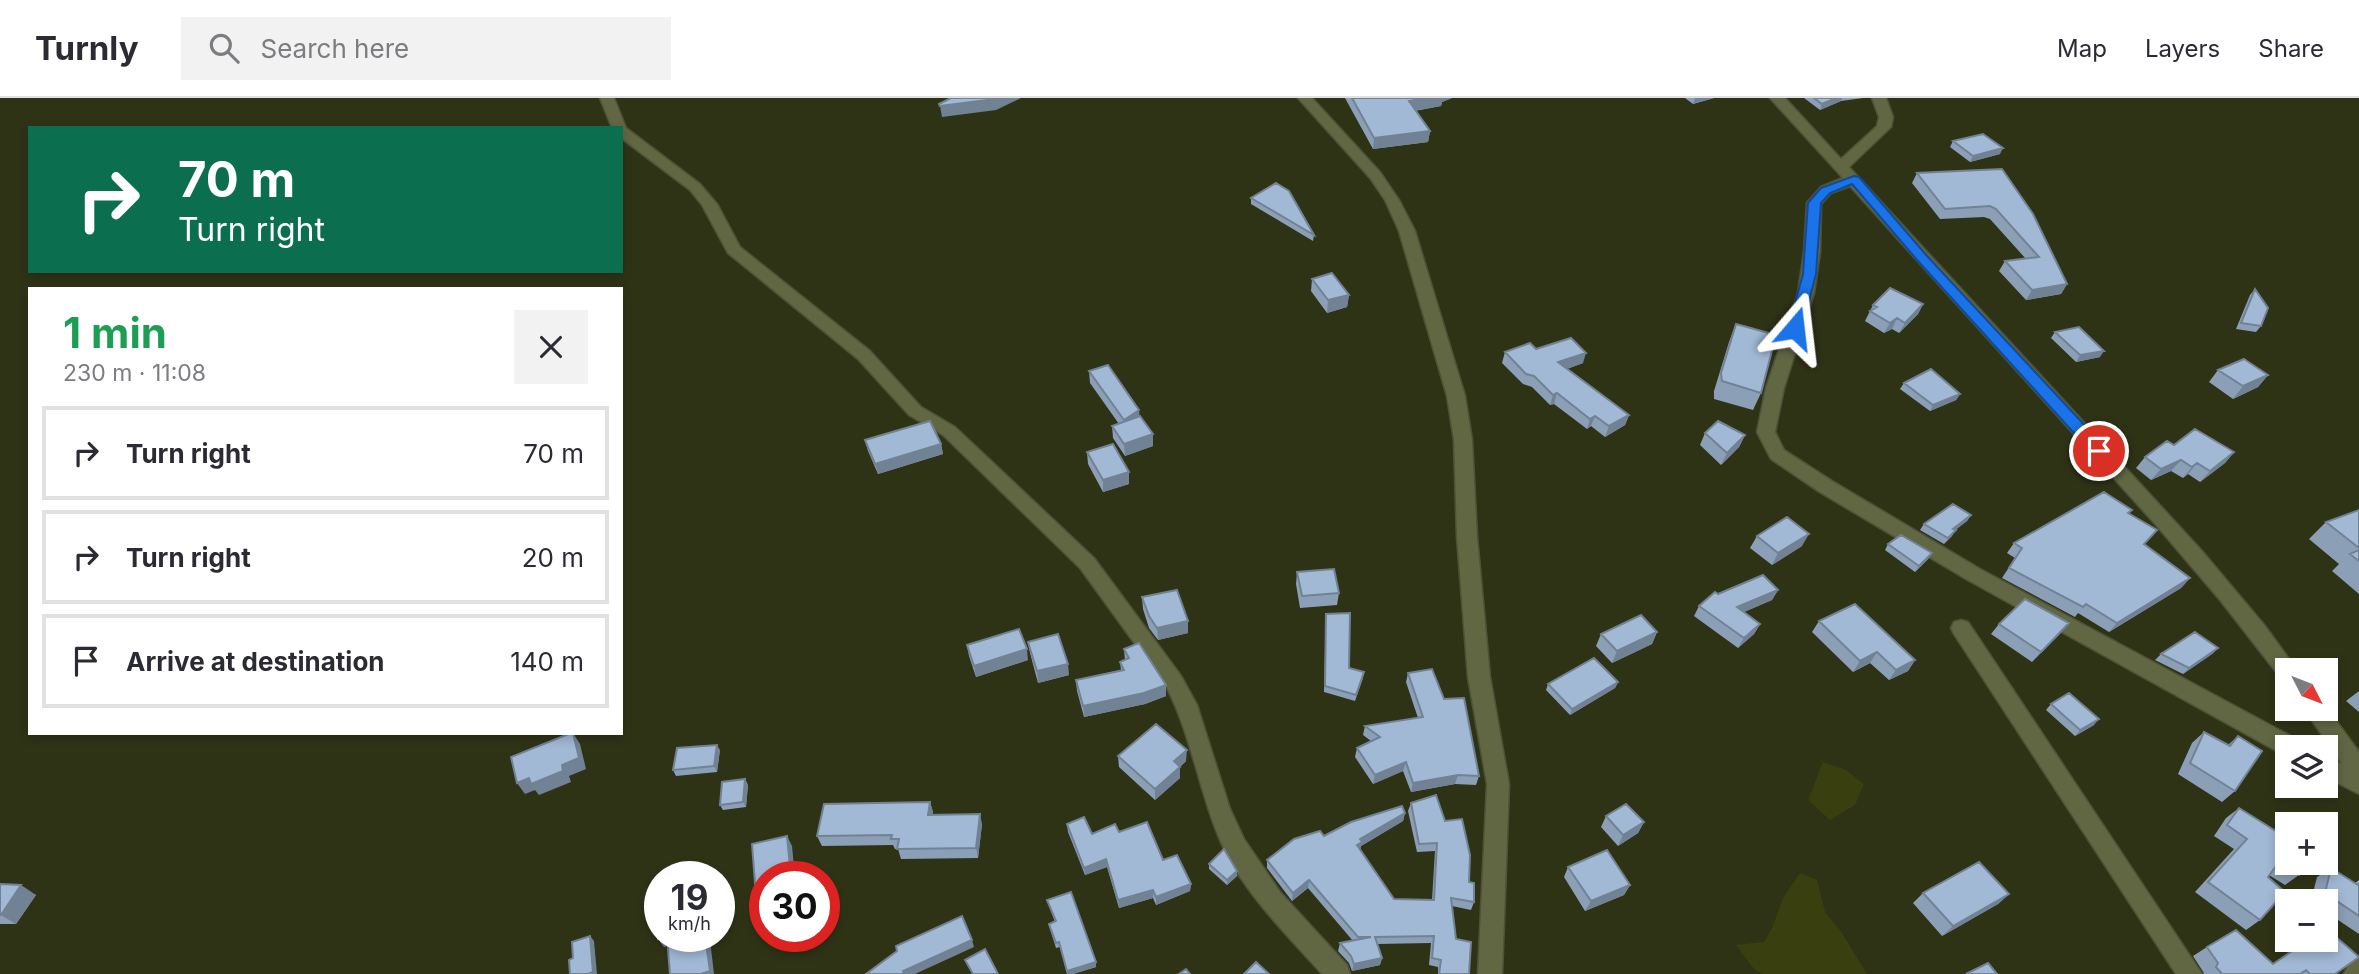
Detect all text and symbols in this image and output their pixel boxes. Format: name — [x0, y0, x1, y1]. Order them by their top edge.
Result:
search box — [181, 17, 671, 80]
text: Turnly — [35, 28, 139, 68]
icon: search — [205, 29, 243, 67]
text: Search here — [261, 33, 409, 64]
text: Map — [2057, 34, 2107, 63]
text: Layers — [2145, 34, 2220, 63]
text: Share — [2258, 34, 2324, 63]
text: 70 m — [178, 150, 295, 209]
icon: right — [63, 154, 154, 245]
text: Turn right — [178, 210, 325, 249]
position arrow — [1758, 291, 1832, 365]
text: 1 min — [63, 307, 167, 358]
button: close — [514, 310, 588, 384]
text: 230 m · 11:08 — [63, 359, 206, 387]
pin — [2069, 421, 2129, 481]
icon: arrive — [2080, 432, 2118, 470]
icon: right — [67, 434, 105, 472]
text: Turn right — [126, 438, 251, 469]
text: 70 m — [523, 438, 584, 469]
icon: right — [67, 538, 105, 576]
text: Turn right — [126, 542, 251, 573]
text: 20 m — [522, 542, 584, 573]
icon: arrive — [67, 642, 105, 680]
text: Arrive at destination — [126, 646, 385, 677]
text: 140 m — [510, 646, 584, 677]
north arrow — [2275, 658, 2338, 721]
map controls — [2275, 658, 2338, 952]
button: layers — [2275, 735, 2338, 798]
button: + — [2275, 812, 2338, 875]
speed limit sign: 30 — [749, 861, 840, 952]
text: 19 — [671, 876, 708, 918]
button: − — [2275, 889, 2338, 952]
text: km/h — [668, 913, 711, 934]

